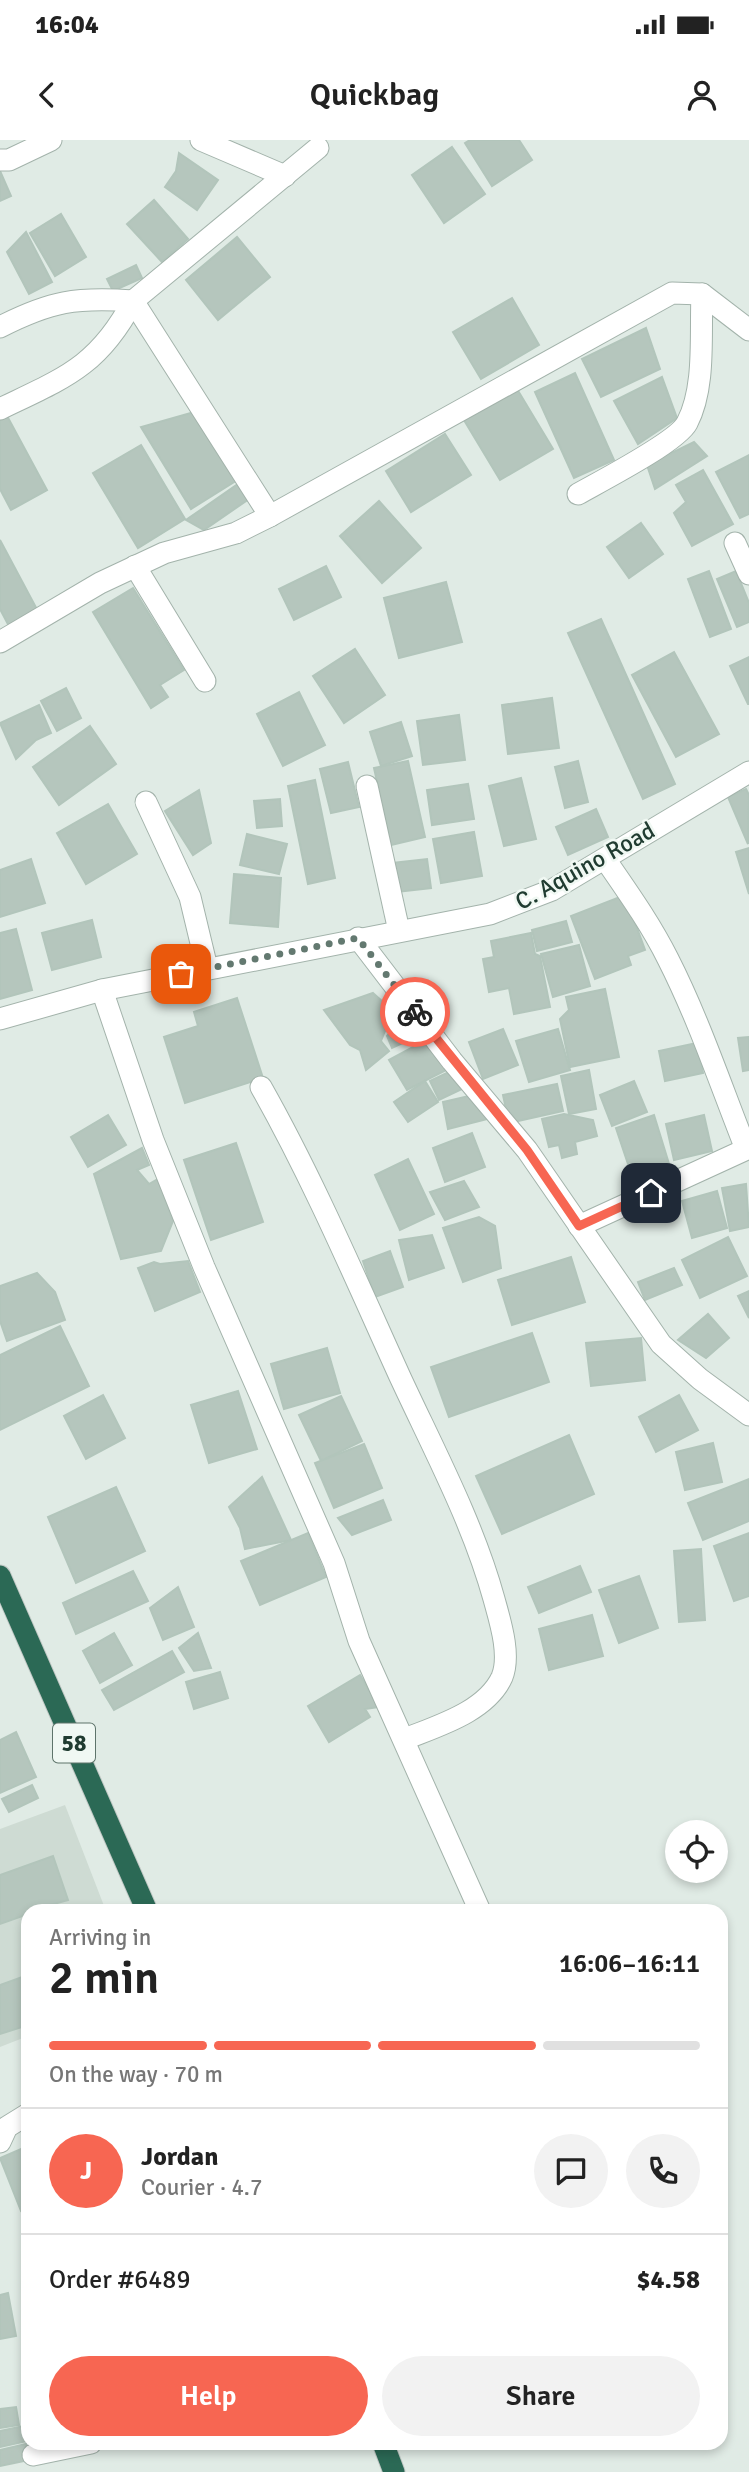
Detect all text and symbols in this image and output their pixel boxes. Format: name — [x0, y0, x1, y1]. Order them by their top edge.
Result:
text: 16:04 — [35, 9, 99, 41]
text: Quickbag — [310, 75, 439, 114]
icon: back — [28, 76, 66, 114]
icon: person — [683, 76, 721, 114]
street label: C. Aquino Road — [510, 815, 660, 917]
pin — [151, 944, 211, 1004]
icon: bag — [162, 955, 200, 993]
courier — [380, 977, 450, 1047]
icon: bike — [396, 993, 434, 1031]
pin — [621, 1163, 681, 1223]
icon: home — [632, 1174, 670, 1212]
road number: 58 — [53, 1724, 95, 1762]
map controls — [665, 1820, 728, 1883]
button: locate — [665, 1820, 728, 1883]
text: Arriving in — [49, 1923, 151, 1952]
text: 16:06–16:11 — [559, 1948, 700, 1980]
text: 2 min — [49, 1950, 159, 2006]
text: On the way · 70 m — [49, 2060, 223, 2089]
button: chat — [534, 2134, 608, 2208]
button: phone — [626, 2134, 700, 2208]
text: Jordan — [141, 2141, 218, 2173]
text: J — [80, 2155, 92, 2187]
text: Courier · 4.7 — [141, 2173, 262, 2202]
text: Order #6489 — [49, 2264, 190, 2296]
text: $4.58 — [636, 2264, 700, 2296]
button: Help — [49, 2356, 368, 2436]
button: Share — [382, 2356, 700, 2436]

